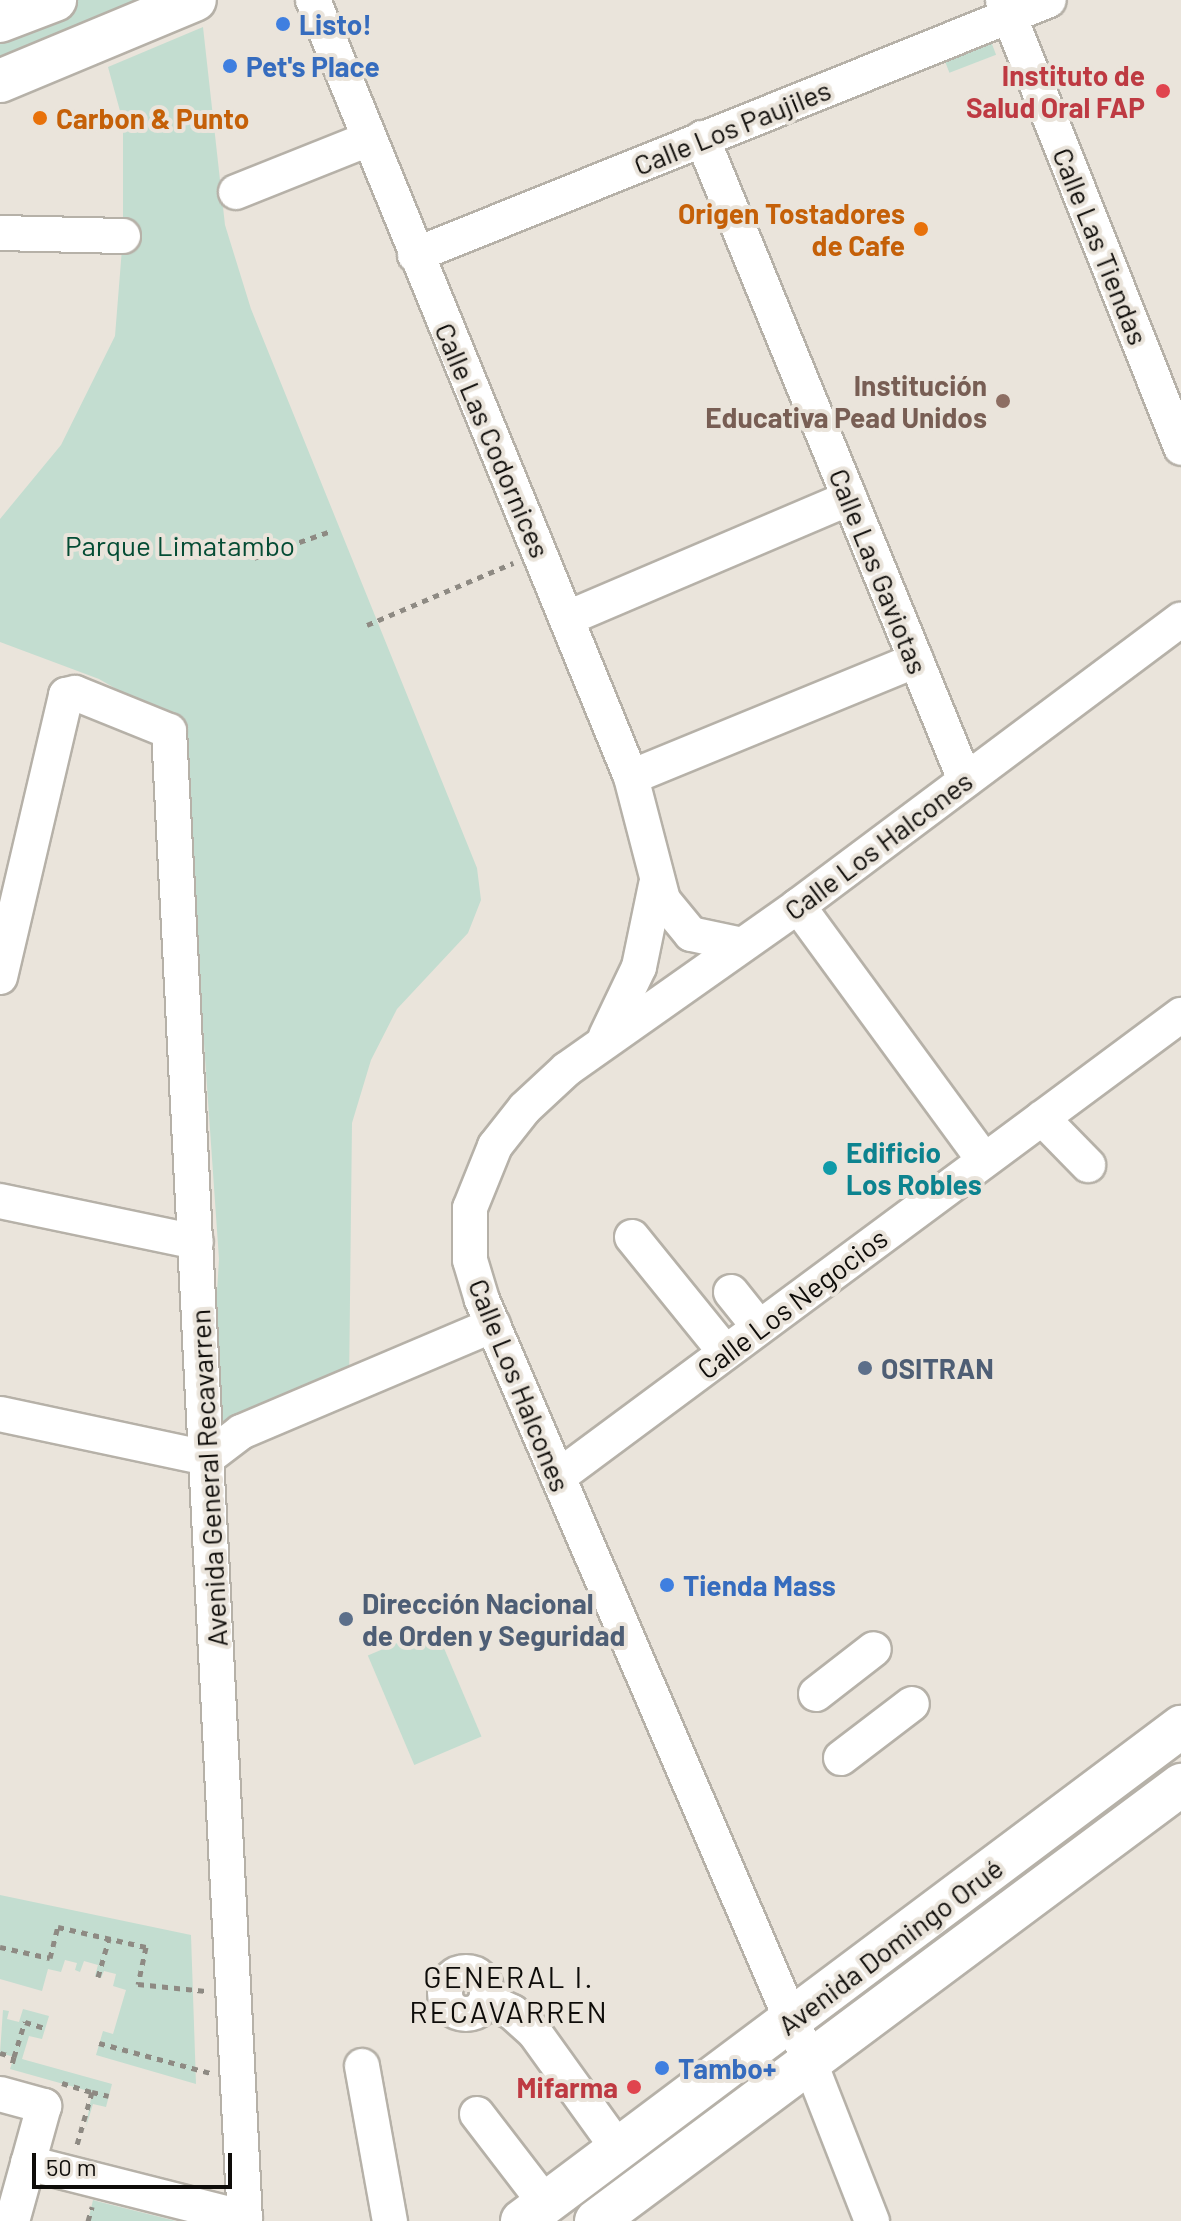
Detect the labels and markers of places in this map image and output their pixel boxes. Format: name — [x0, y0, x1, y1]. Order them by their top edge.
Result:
place label: Listo! — [299, 7, 372, 41]
marker: Listo! — [274, 15, 292, 33]
place label: Pet's Place — [246, 49, 380, 83]
marker: Pet's Place — [221, 57, 239, 75]
place label: Instituto de Salud Oral FAP — [966, 58, 1145, 124]
marker: Instituto de Salud Oral FAP — [1152, 80, 1174, 102]
place label: Carbon & Punto — [56, 101, 249, 135]
marker: Carbon & Punto — [31, 109, 49, 127]
place label: Origen Tostadores de Cafe — [678, 196, 905, 262]
marker: Origen Tostadores de Cafe — [912, 220, 930, 238]
place label: Institución Educativa Pead Unidos — [705, 368, 987, 434]
marker: Institución Educativa Pead Unidos — [994, 392, 1012, 410]
place label: Edificio Los Robles — [846, 1135, 982, 1201]
marker: Edificio Los Robles — [821, 1159, 839, 1177]
place label: OSITRAN — [881, 1351, 994, 1385]
marker: OSITRAN — [856, 1359, 874, 1377]
place label: Tienda Mass — [683, 1568, 836, 1602]
marker: Tienda Mass — [658, 1576, 676, 1594]
place label: Dirección Nacional de Orden y Seguridad — [362, 1586, 625, 1652]
marker: Dirección Nacional de Orden y Seguridad — [337, 1610, 355, 1628]
place label: Tambo+ — [678, 2051, 776, 2085]
marker: Tambo+ — [653, 2059, 671, 2077]
place label: Mifarma — [517, 2070, 618, 2104]
marker: Mifarma — [625, 2078, 643, 2096]

